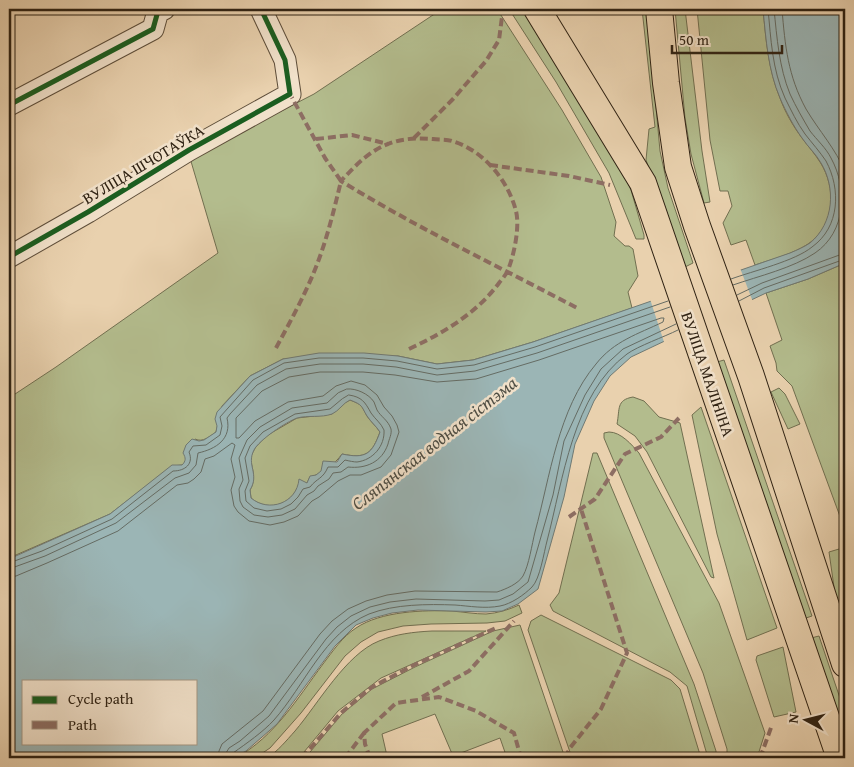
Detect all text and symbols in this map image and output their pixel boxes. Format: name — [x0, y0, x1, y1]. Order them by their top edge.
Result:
scale bar — [672, 22, 782, 54]
text: 50 m — [679, 29, 710, 50]
street label: ВУЛІЦА ШЧОТАЎКА — [78, 118, 209, 210]
street label: ВУЛІЦА МАЛІНІНА — [675, 308, 741, 440]
water label: Сляпянская водная сістэма — [345, 369, 523, 516]
legend — [22, 680, 198, 744]
text: Cycle path — [68, 688, 134, 709]
north arrow — [782, 694, 832, 744]
text: N — [783, 712, 804, 724]
text: Path — [68, 714, 97, 735]

